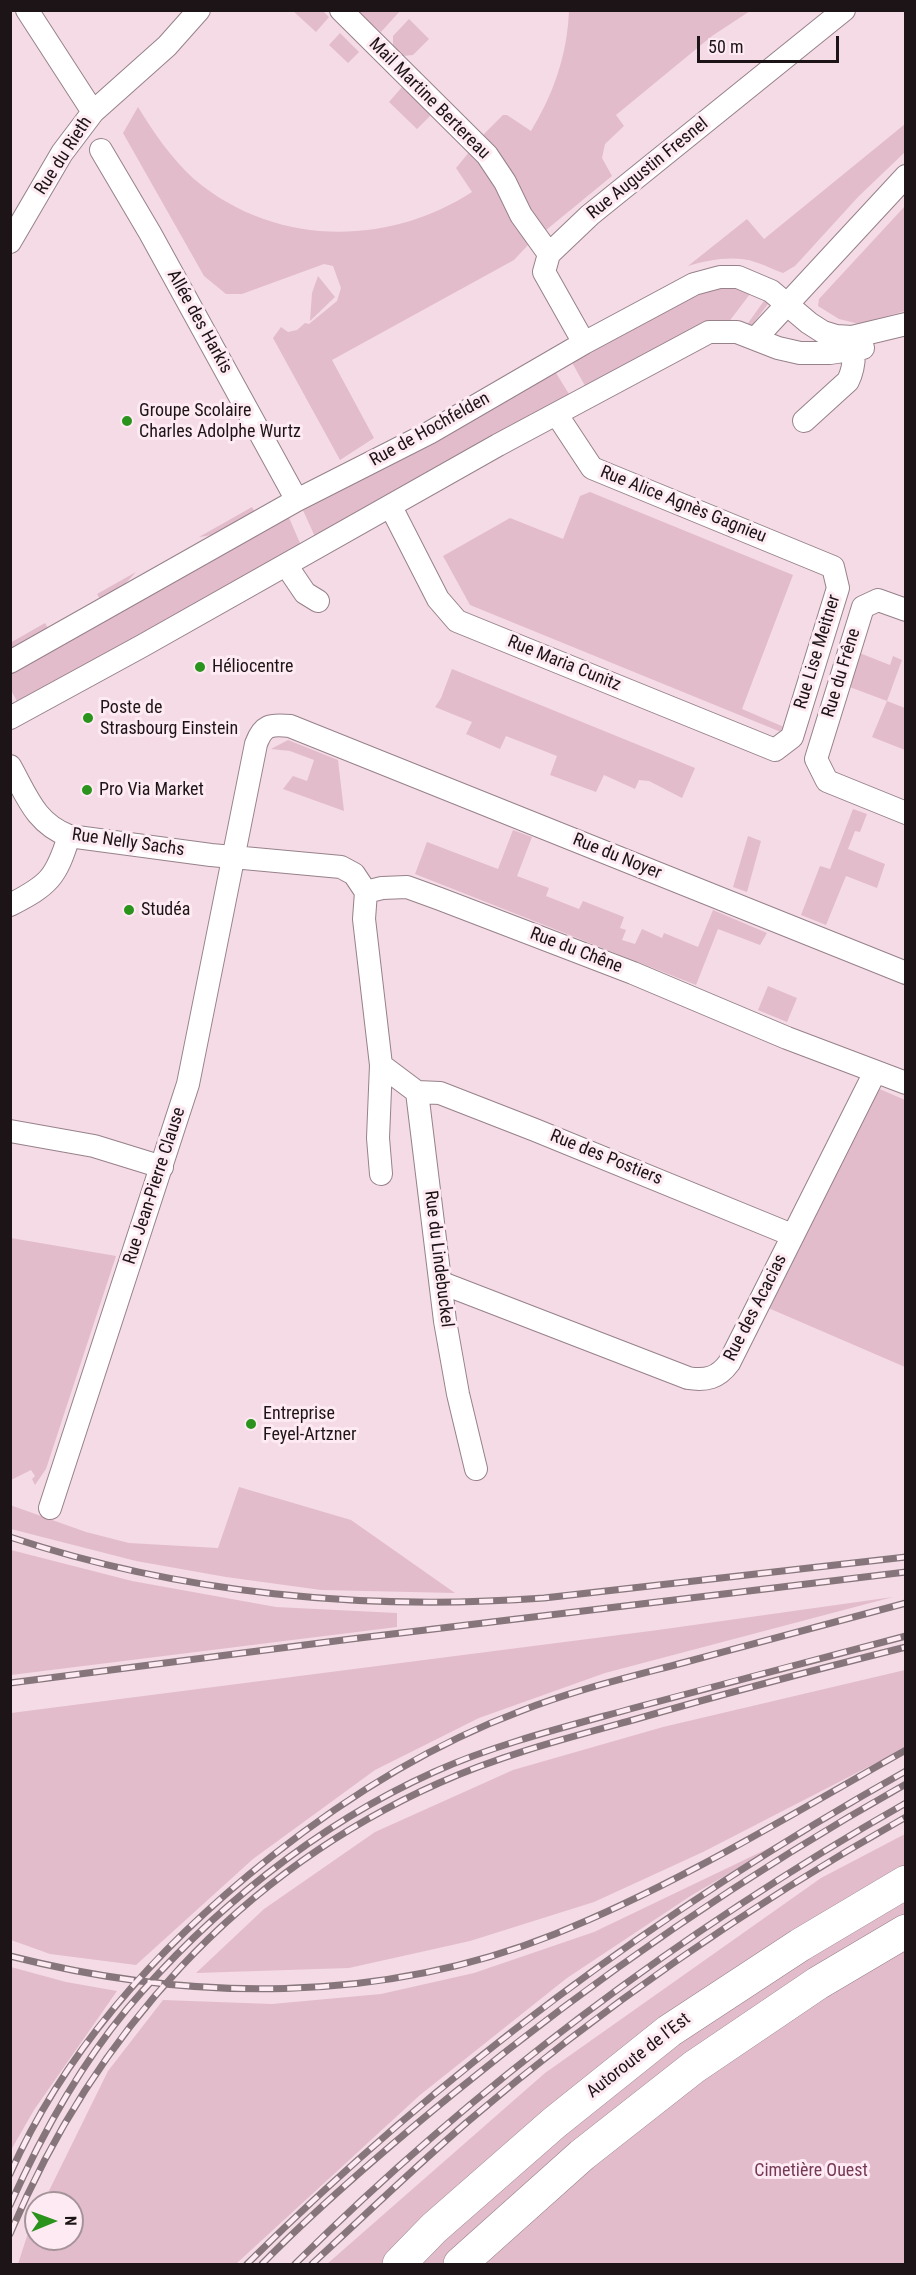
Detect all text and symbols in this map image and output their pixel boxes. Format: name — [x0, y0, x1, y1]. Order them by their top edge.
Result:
scale bar — [700, 24, 842, 62]
street label: Mail Martine Bertereau — [364, 34, 494, 164]
text: 50 m — [708, 36, 743, 57]
street label: Rue du Rieth — [31, 113, 97, 199]
street label: Rue Augustin Fresnel — [583, 114, 713, 224]
street label: Allée des Harkis — [162, 266, 236, 378]
street label: Rue de Hochfelden — [366, 388, 494, 472]
place label: Groupe Scolaire Charles Adolphe Wurtz — [139, 400, 301, 442]
marker: Groupe Scolaire Charles Adolphe Wurtz — [120, 414, 134, 428]
street label: Rue Alice Agnès Gagnieu — [597, 462, 769, 548]
street label: Rue Lise Meitner — [790, 592, 846, 712]
street label: Rue du Frêne — [818, 626, 866, 720]
street label: Rue Maria Cunitz — [504, 631, 624, 697]
place label: Héliocentre — [212, 656, 293, 678]
marker: Héliocentre — [193, 660, 207, 674]
place label: Poste de Strasbourg Einstein — [100, 697, 238, 740]
marker: Poste de Strasbourg Einstein — [81, 711, 95, 725]
place label: Pro Via Market — [99, 779, 204, 801]
marker: Pro Via Market — [80, 783, 94, 797]
street label: Rue Nelly Sachs — [70, 824, 186, 862]
street label: Rue du Noyer — [569, 829, 665, 885]
place label: Studéa — [141, 899, 190, 921]
marker: Studéa — [122, 903, 136, 917]
street label: Rue du Chêne — [527, 924, 625, 978]
street label: Rue Jean-Pierre Clause — [119, 1105, 191, 1267]
street label: Rue des Postiers — [547, 1126, 665, 1190]
street label: Rue du Lindebuckel — [419, 1189, 457, 1329]
street label: Rue des Acacias — [720, 1251, 792, 1365]
place label: Entreprise Feyel-Artzner — [263, 1403, 356, 1446]
marker: Entreprise Feyel-Artzner — [244, 1417, 258, 1431]
street label: Autoroute de l’Est — [583, 2009, 695, 2103]
park label: Cimetière Ouest — [754, 2160, 868, 2182]
north arrow — [24, 2191, 84, 2251]
text: N — [61, 2216, 80, 2226]

